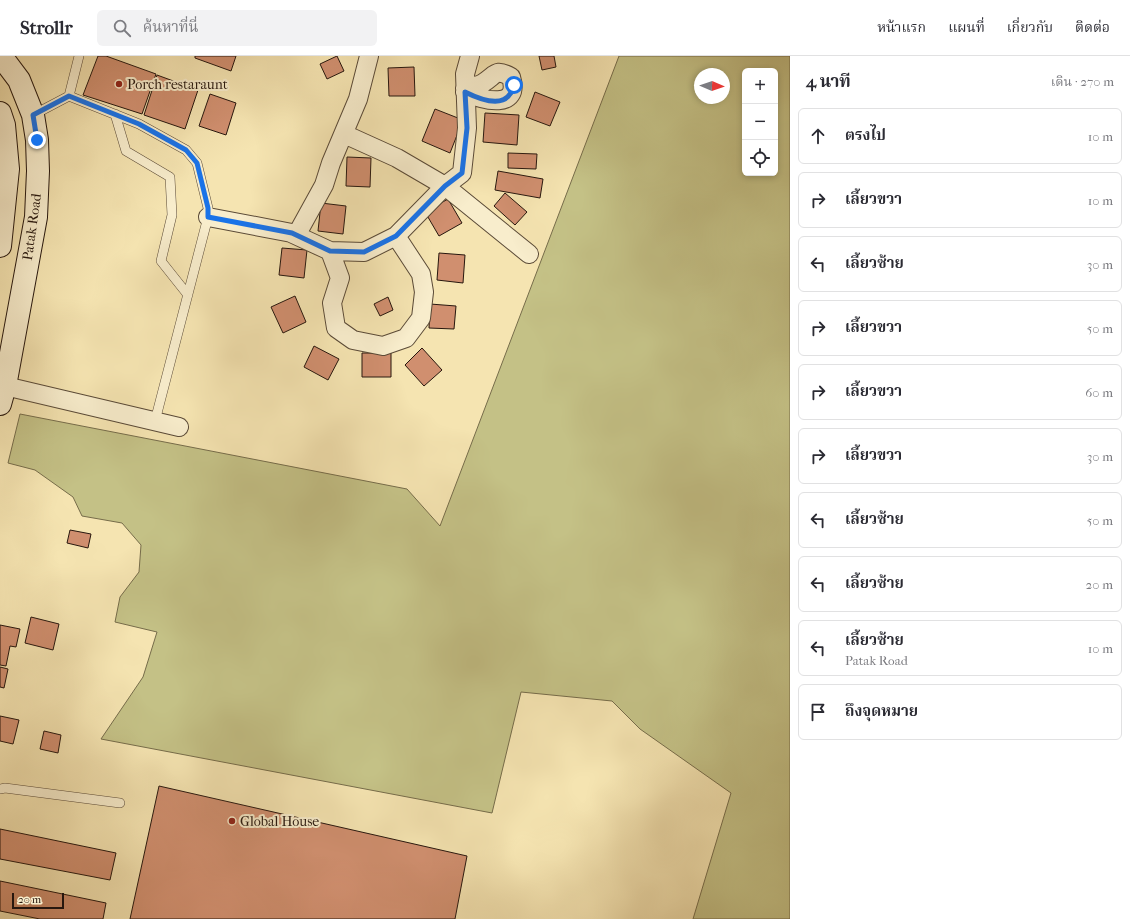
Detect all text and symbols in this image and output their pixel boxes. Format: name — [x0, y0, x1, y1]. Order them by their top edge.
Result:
search box — [97, 10, 377, 46]
text: Strollr — [20, 17, 73, 39]
icon: search — [111, 17, 133, 39]
text: ค้นหาที่นี่ — [143, 18, 199, 36]
text: หน้าแรก — [877, 19, 926, 36]
text: แผนที่ — [948, 19, 985, 36]
text: เกี่ยวกับ — [1007, 19, 1053, 36]
text: ติดต่อ — [1075, 19, 1110, 36]
north arrow — [694, 68, 730, 104]
map controls — [742, 68, 778, 176]
button: + — [742, 68, 778, 104]
text: 4 นาที — [806, 71, 851, 91]
text: เดิน · 270 m — [1051, 74, 1114, 89]
place label: Porch restaraunt — [127, 76, 228, 93]
route start — [505, 76, 523, 94]
marker: Porch restaraunt — [114, 79, 124, 89]
button: − — [742, 104, 778, 140]
icon: ahead — [807, 125, 829, 147]
text: ตรงไป — [845, 126, 886, 144]
text: 10 m — [1088, 129, 1113, 144]
route end — [28, 131, 46, 149]
button: locate — [742, 140, 778, 176]
icon: right — [807, 189, 829, 211]
text: เลี้ยวขวา — [845, 190, 902, 208]
street label: Patak Road — [19, 192, 45, 262]
text: 10 m — [1088, 193, 1113, 208]
icon: left — [807, 253, 829, 275]
text: เลี้ยวซ้าย — [845, 254, 904, 272]
text: 30 m — [1087, 257, 1113, 272]
icon: right — [807, 317, 829, 339]
text: เลี้ยวขวา — [845, 318, 902, 336]
text: 50 m — [1087, 321, 1113, 336]
icon: right — [807, 381, 829, 403]
text: เลี้ยวขวา — [845, 382, 902, 400]
text: 60 m — [1085, 385, 1113, 400]
icon: right — [807, 445, 829, 467]
text: เลี้ยวขวา — [845, 446, 902, 464]
text: 30 m — [1087, 449, 1113, 464]
icon: left — [807, 509, 829, 531]
text: เลี้ยวซ้าย — [845, 510, 904, 528]
text: 50 m — [1087, 513, 1113, 528]
icon: left — [807, 573, 829, 595]
text: เลี้ยวซ้าย — [845, 574, 904, 592]
text: 20 m — [1086, 577, 1113, 592]
text: เลี้ยวซ้าย — [845, 631, 904, 649]
icon: left — [807, 637, 829, 659]
text: 10 m — [1088, 641, 1113, 656]
text: Patak Road — [845, 653, 908, 668]
icon: arrive — [807, 701, 829, 723]
text: ถึงจุดหมาย — [845, 702, 918, 720]
place label: Global House — [240, 813, 319, 830]
marker: Global House — [227, 816, 237, 826]
scale bar — [12, 891, 64, 910]
text: 20 m — [18, 893, 41, 906]

